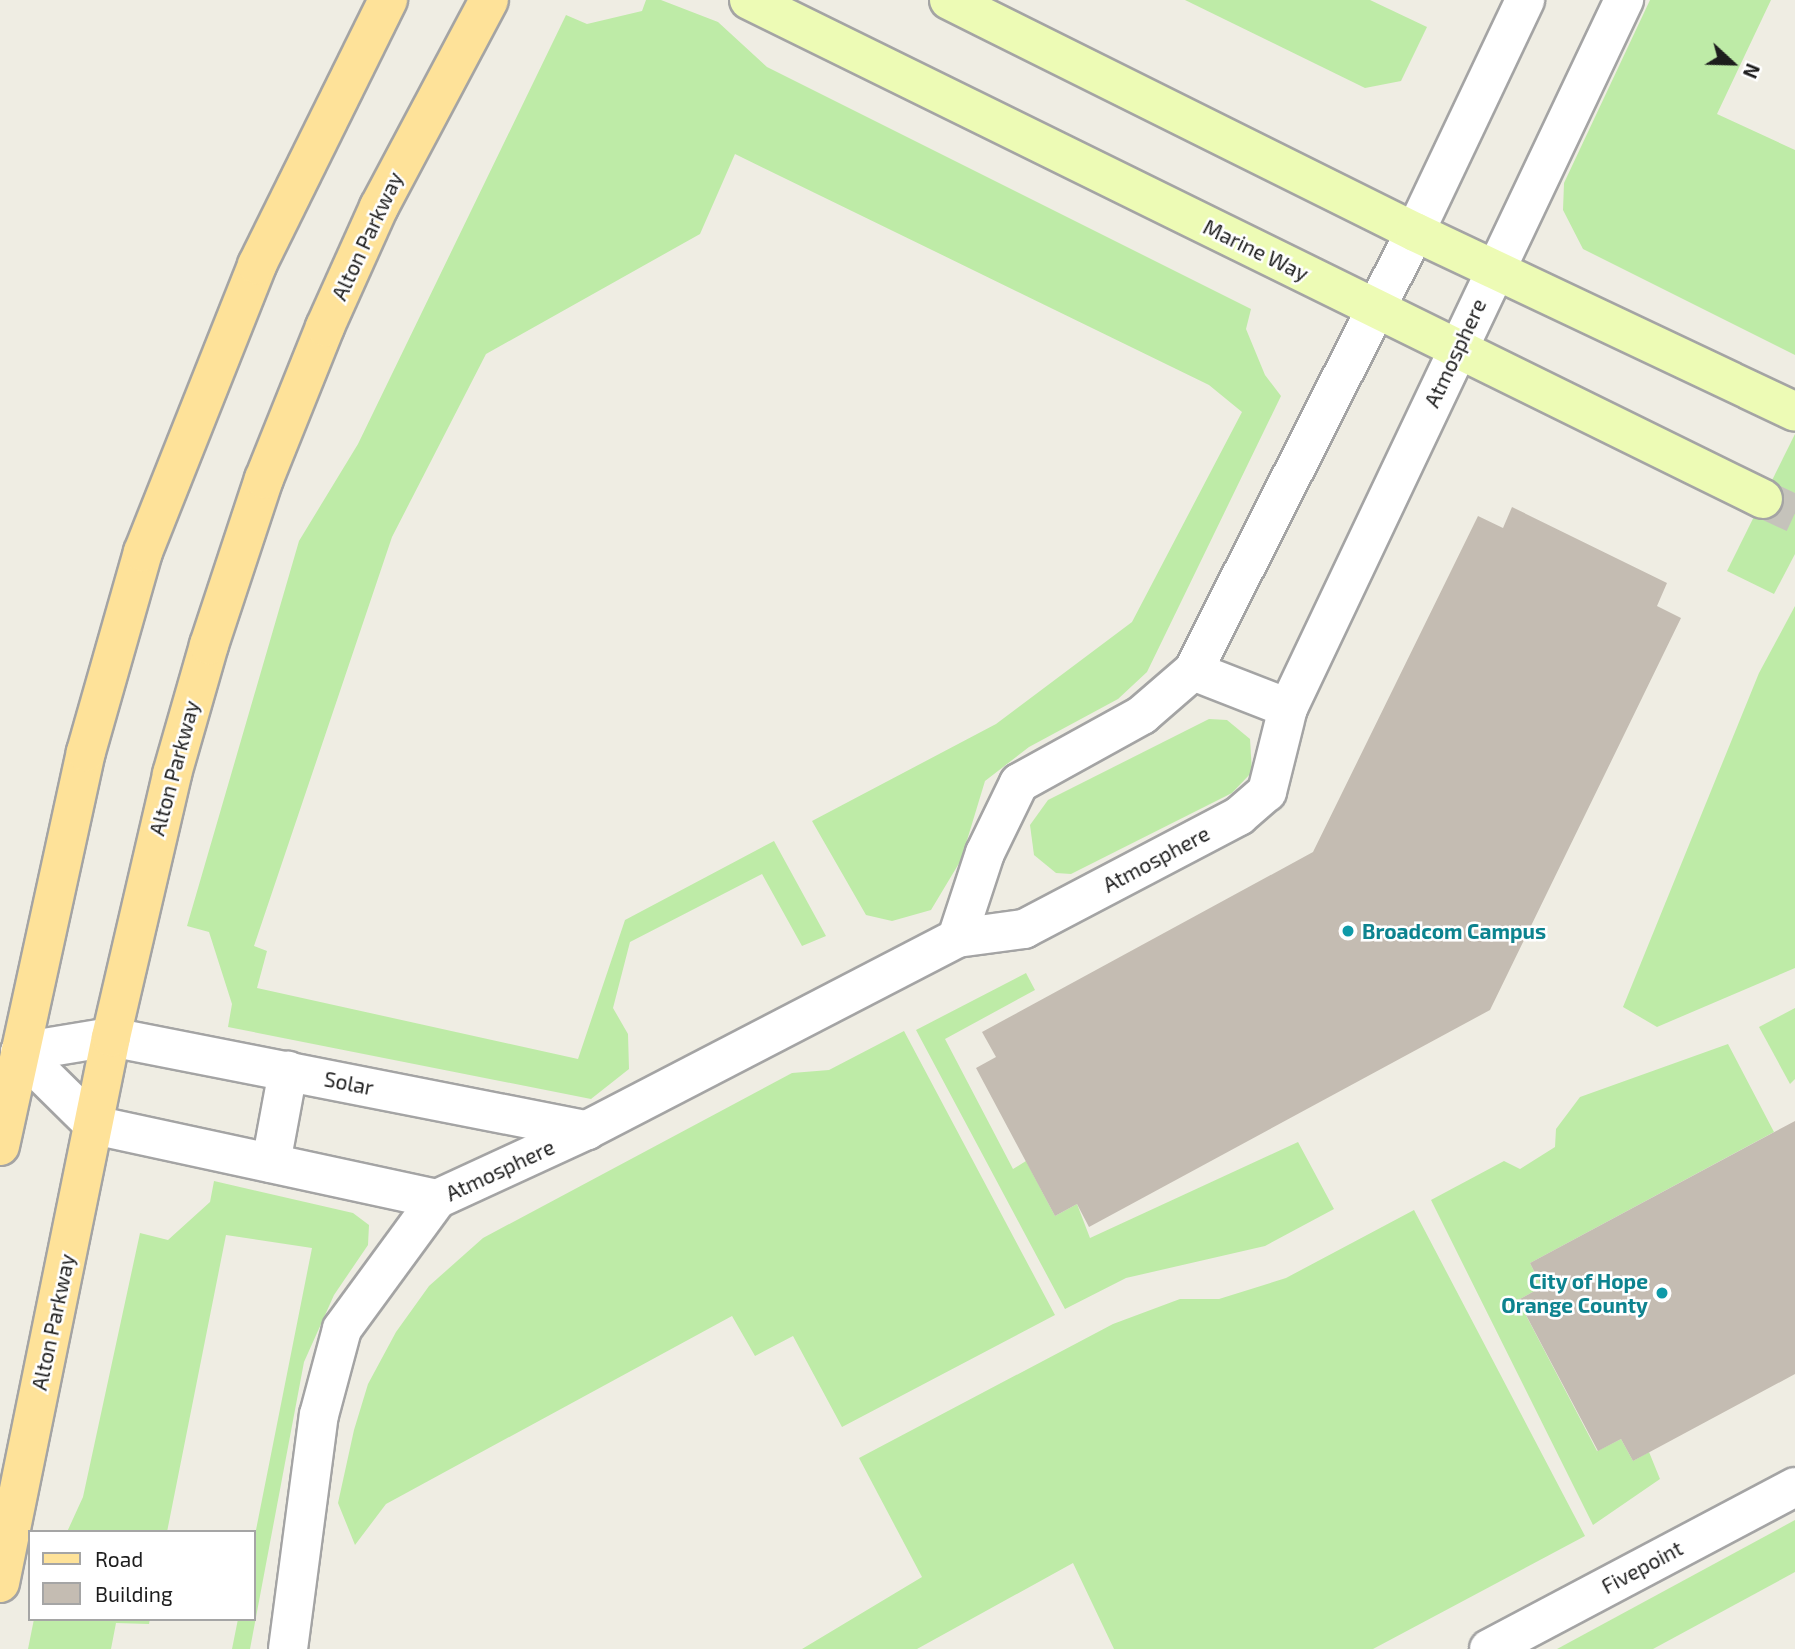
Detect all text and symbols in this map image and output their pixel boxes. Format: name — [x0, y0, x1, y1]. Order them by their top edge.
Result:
north arrow — [1697, 28, 1767, 98]
text: N — [1739, 60, 1765, 82]
street label: Alton Parkway — [326, 168, 408, 304]
street label: Marine Way — [1199, 214, 1313, 286]
street label: Atmosphere — [1419, 295, 1491, 411]
street label: Alton Parkway — [144, 698, 204, 838]
street label: Atmosphere — [1098, 820, 1214, 898]
place label: Broadcom Campus — [1362, 918, 1546, 944]
marker: Broadcom Campus — [1340, 923, 1356, 939]
street label: Solar — [322, 1066, 376, 1100]
street label: Atmosphere — [442, 1134, 558, 1206]
street label: Alton Parkway — [26, 1252, 80, 1392]
place label: City of Hope Orange County — [1501, 1268, 1648, 1318]
marker: City of Hope Orange County — [1654, 1285, 1670, 1301]
legend — [28, 1530, 256, 1621]
street label: Fivepoint — [1597, 1535, 1687, 1599]
text: Road — [95, 1546, 143, 1571]
text: Building — [95, 1581, 173, 1606]

